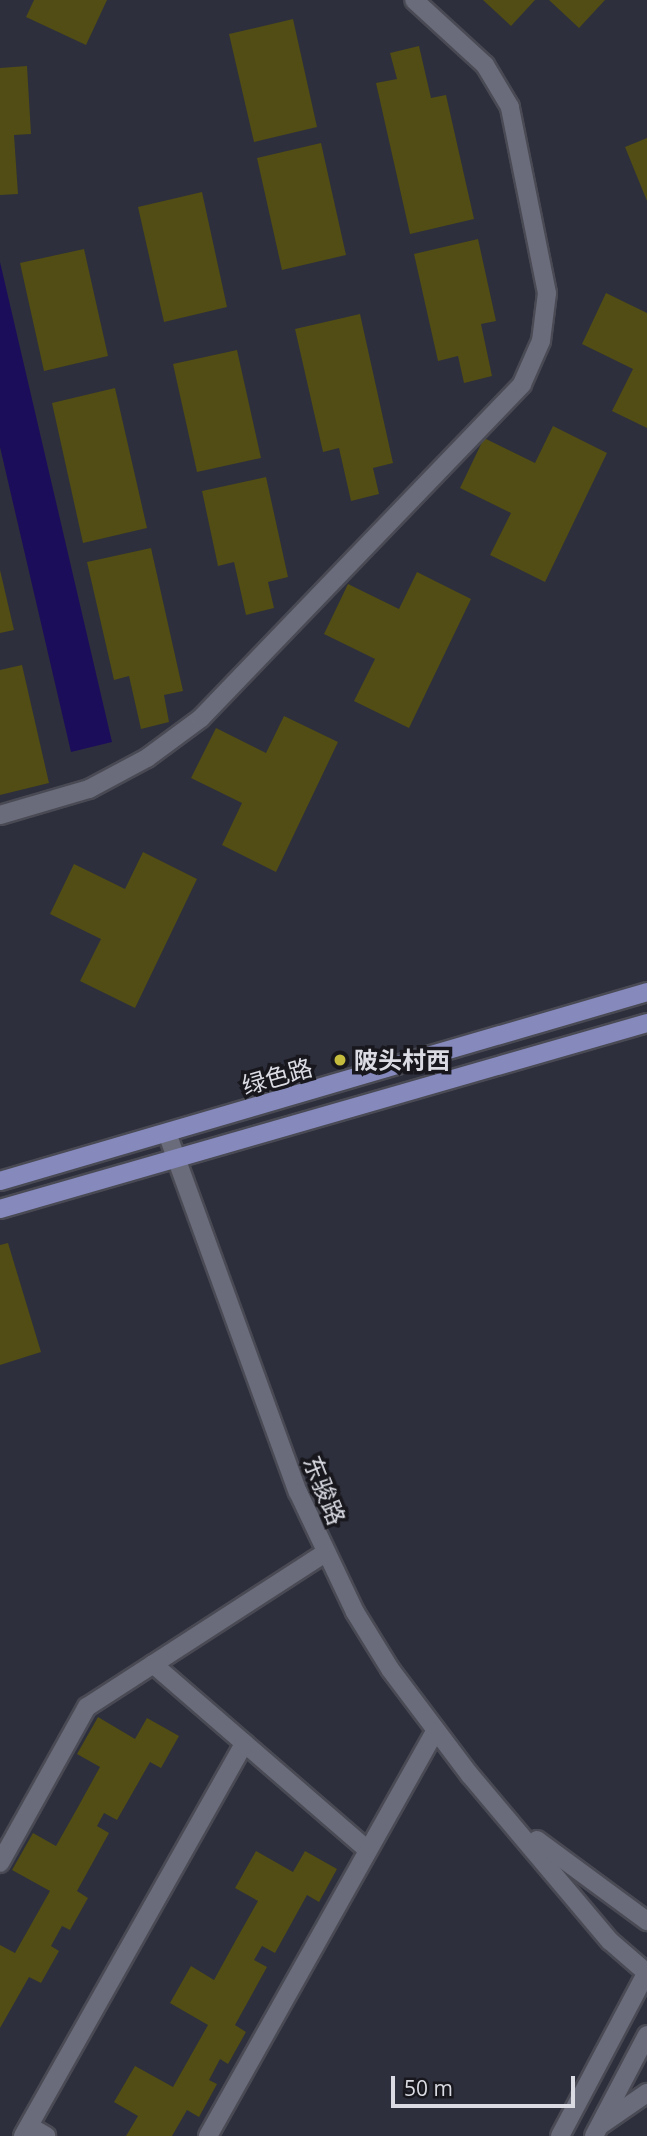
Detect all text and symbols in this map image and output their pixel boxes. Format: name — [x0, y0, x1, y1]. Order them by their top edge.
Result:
place label: 陂头村西 — [354, 1046, 450, 1074]
street label: 绿色路 — [238, 1052, 316, 1100]
marker: 陂头村西 — [332, 1052, 348, 1068]
street label: 东骏路 — [298, 1451, 352, 1529]
scale bar — [395, 2062, 579, 2106]
text: 50 m — [404, 2074, 453, 2102]

